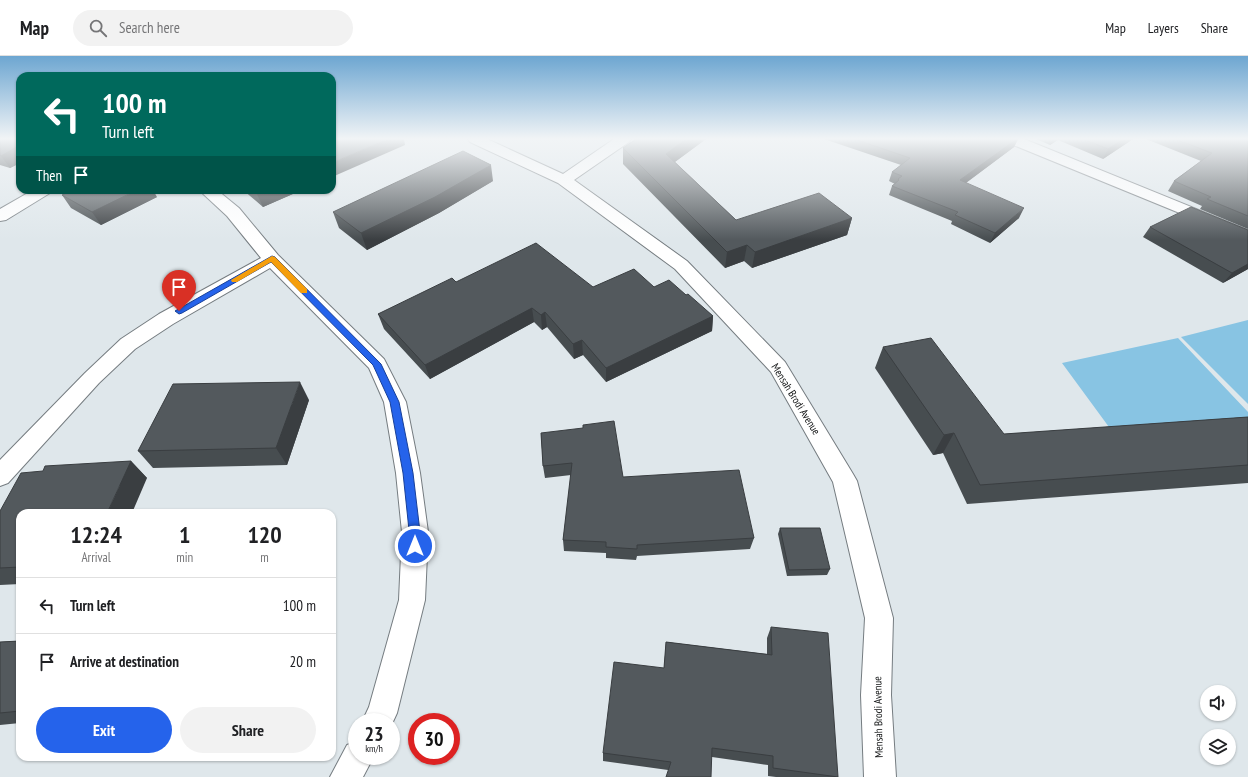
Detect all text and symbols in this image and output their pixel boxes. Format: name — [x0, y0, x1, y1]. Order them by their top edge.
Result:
search box — [73, 10, 353, 46]
text: Map — [20, 16, 49, 40]
icon: search — [87, 17, 109, 39]
text: Search here — [119, 18, 180, 37]
text: Map — [1105, 19, 1126, 37]
text: Layers — [1148, 19, 1179, 37]
text: Share — [1201, 19, 1228, 37]
text: 100 m — [102, 84, 166, 121]
icon: left — [36, 88, 88, 140]
text: Turn left — [102, 120, 154, 143]
icon: arrive — [70, 164, 92, 186]
text: Then — [36, 166, 62, 185]
pin — [162, 270, 196, 311]
icon: arrive — [168, 276, 190, 298]
street label: Mensah Brodi Avenue — [768, 361, 824, 438]
text: 12:24 — [70, 519, 122, 550]
text: 1 — [179, 519, 190, 550]
text: 120 — [247, 519, 282, 550]
position arrow — [394, 525, 436, 567]
text: Arrival — [81, 549, 111, 566]
text: min — [176, 549, 193, 566]
text: m — [260, 549, 269, 566]
icon: left — [36, 595, 58, 617]
text: Turn left — [70, 596, 115, 615]
text: 100 m — [283, 596, 316, 615]
icon: arrive — [36, 651, 58, 673]
text: Arrive at destination — [70, 652, 179, 671]
text: 20 m — [290, 652, 316, 671]
street label: Mensah Brodi Avenue — [870, 676, 886, 758]
map controls — [1200, 685, 1236, 765]
button: sound — [1200, 685, 1236, 721]
button: Exit — [36, 707, 172, 753]
button: Share — [180, 707, 316, 753]
speed limit sign: 30 — [408, 713, 460, 765]
text: 23 — [364, 721, 384, 747]
button: layers — [1200, 729, 1236, 765]
text: km/h — [365, 742, 383, 755]

